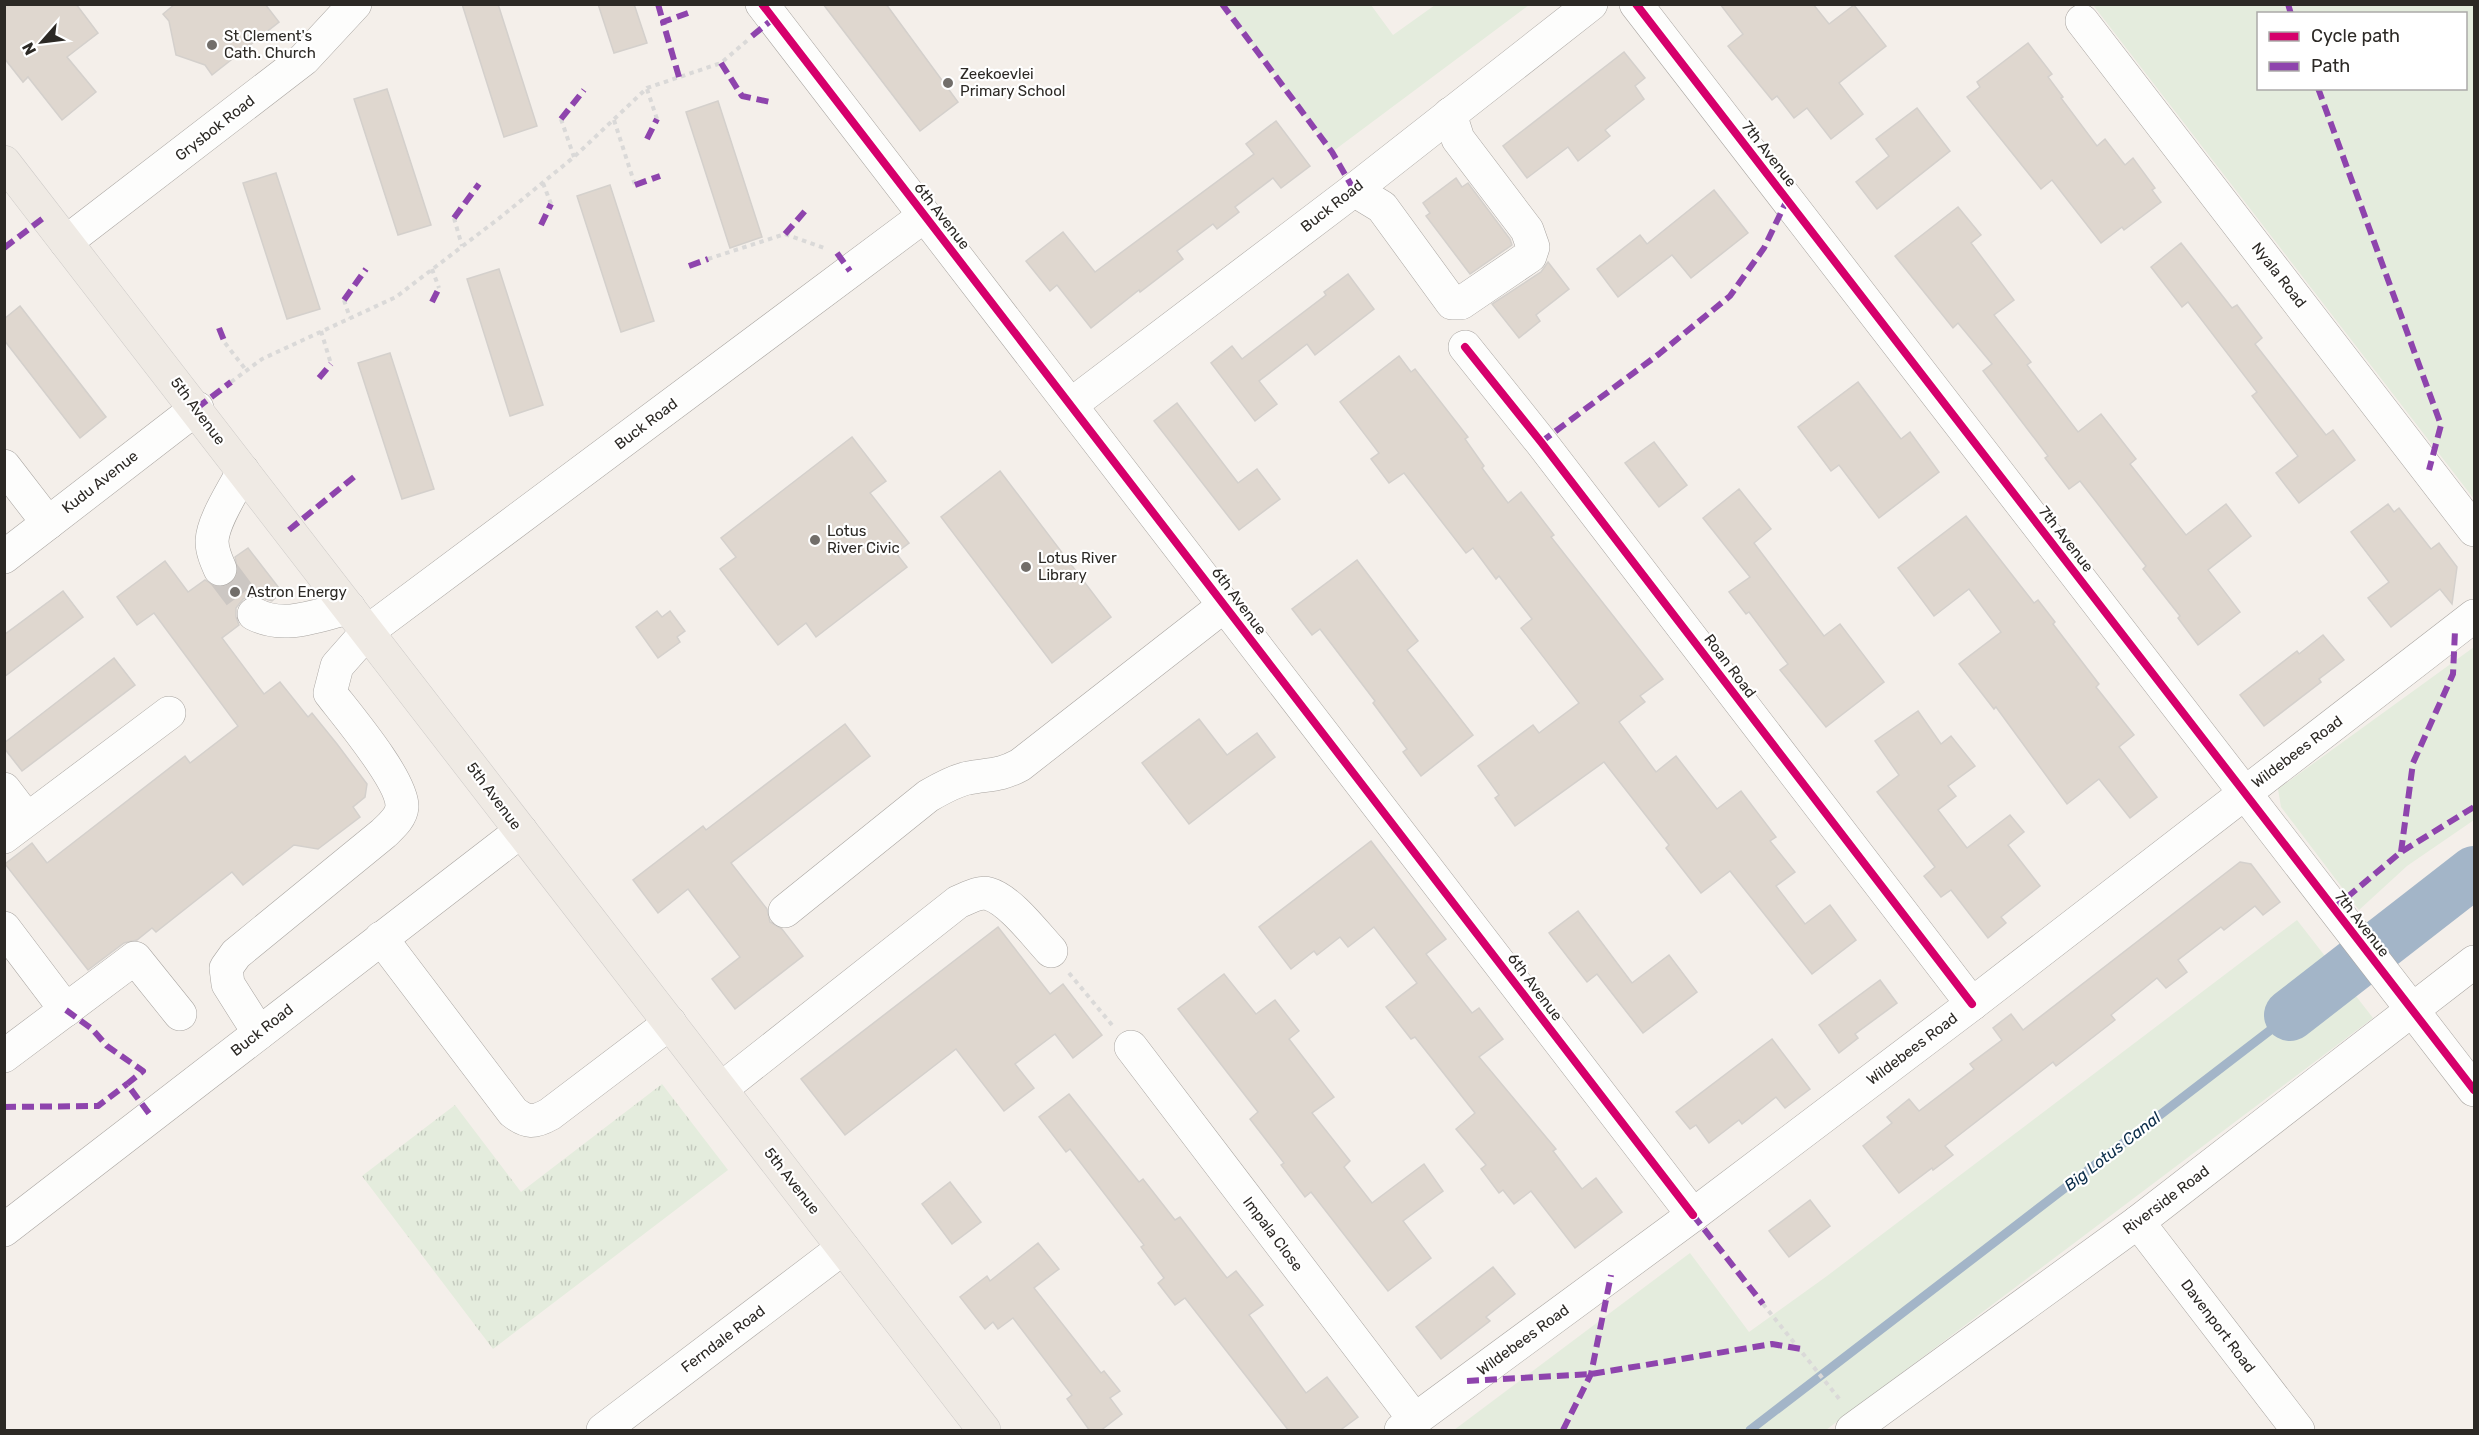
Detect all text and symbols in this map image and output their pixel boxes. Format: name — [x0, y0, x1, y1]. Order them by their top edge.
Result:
north arrow — [12, 12, 72, 72]
legend — [2257, 12, 2467, 90]
text: Cycle path — [2311, 25, 2400, 47]
place label: St Clement's Cath. Church — [224, 27, 316, 62]
marker: St Clement's Cath. Church — [205, 38, 219, 52]
text: N — [18, 39, 40, 58]
text: Path — [2311, 55, 2350, 77]
place label: Zeekoevlei Primary School — [960, 65, 1065, 100]
marker: Zeekoevlei Primary School — [941, 76, 955, 90]
street label: Grysbok Road — [172, 91, 258, 165]
street label: 7th Avenue — [1738, 118, 1800, 190]
street label: Buck Road — [1297, 176, 1367, 236]
street label: 6th Avenue — [910, 179, 974, 253]
street label: Nyala Road — [2248, 239, 2310, 311]
street label: 5th Avenue — [167, 374, 229, 448]
street label: Buck Road — [611, 394, 681, 454]
street label: Kudu Avenue — [58, 447, 142, 517]
street label: 7th Avenue — [2035, 503, 2097, 575]
place label: Lotus River Civic — [827, 522, 900, 557]
marker: Lotus River Civic — [808, 533, 822, 547]
place label: Lotus River Library — [1038, 549, 1117, 584]
marker: Lotus River Library — [1019, 560, 1033, 574]
street label: 6th Avenue — [1208, 564, 1270, 638]
place label: Astron Energy — [247, 583, 347, 601]
marker: Astron Energy — [228, 585, 242, 599]
street label: Roan Road — [1700, 631, 1760, 701]
street label: Wildebees Road — [2248, 712, 2346, 792]
street label: 5th Avenue — [463, 759, 525, 833]
street label: 7th Avenue — [2331, 888, 2393, 960]
street label: 6th Avenue — [1504, 950, 1566, 1024]
street label: Buck Road — [227, 1000, 297, 1060]
street label: Wildebees Road — [1863, 1009, 1961, 1089]
water label: Big Lotus Canal — [2060, 1107, 2165, 1195]
street label: 5th Avenue — [760, 1144, 824, 1218]
street label: Riverside Road — [2119, 1162, 2213, 1238]
street label: Impala Close — [1239, 1193, 1307, 1275]
street label: Davenport Road — [2177, 1276, 2259, 1376]
street label: Wildebees Road — [1474, 1301, 1572, 1379]
street label: Ferndale Road — [678, 1302, 768, 1376]

